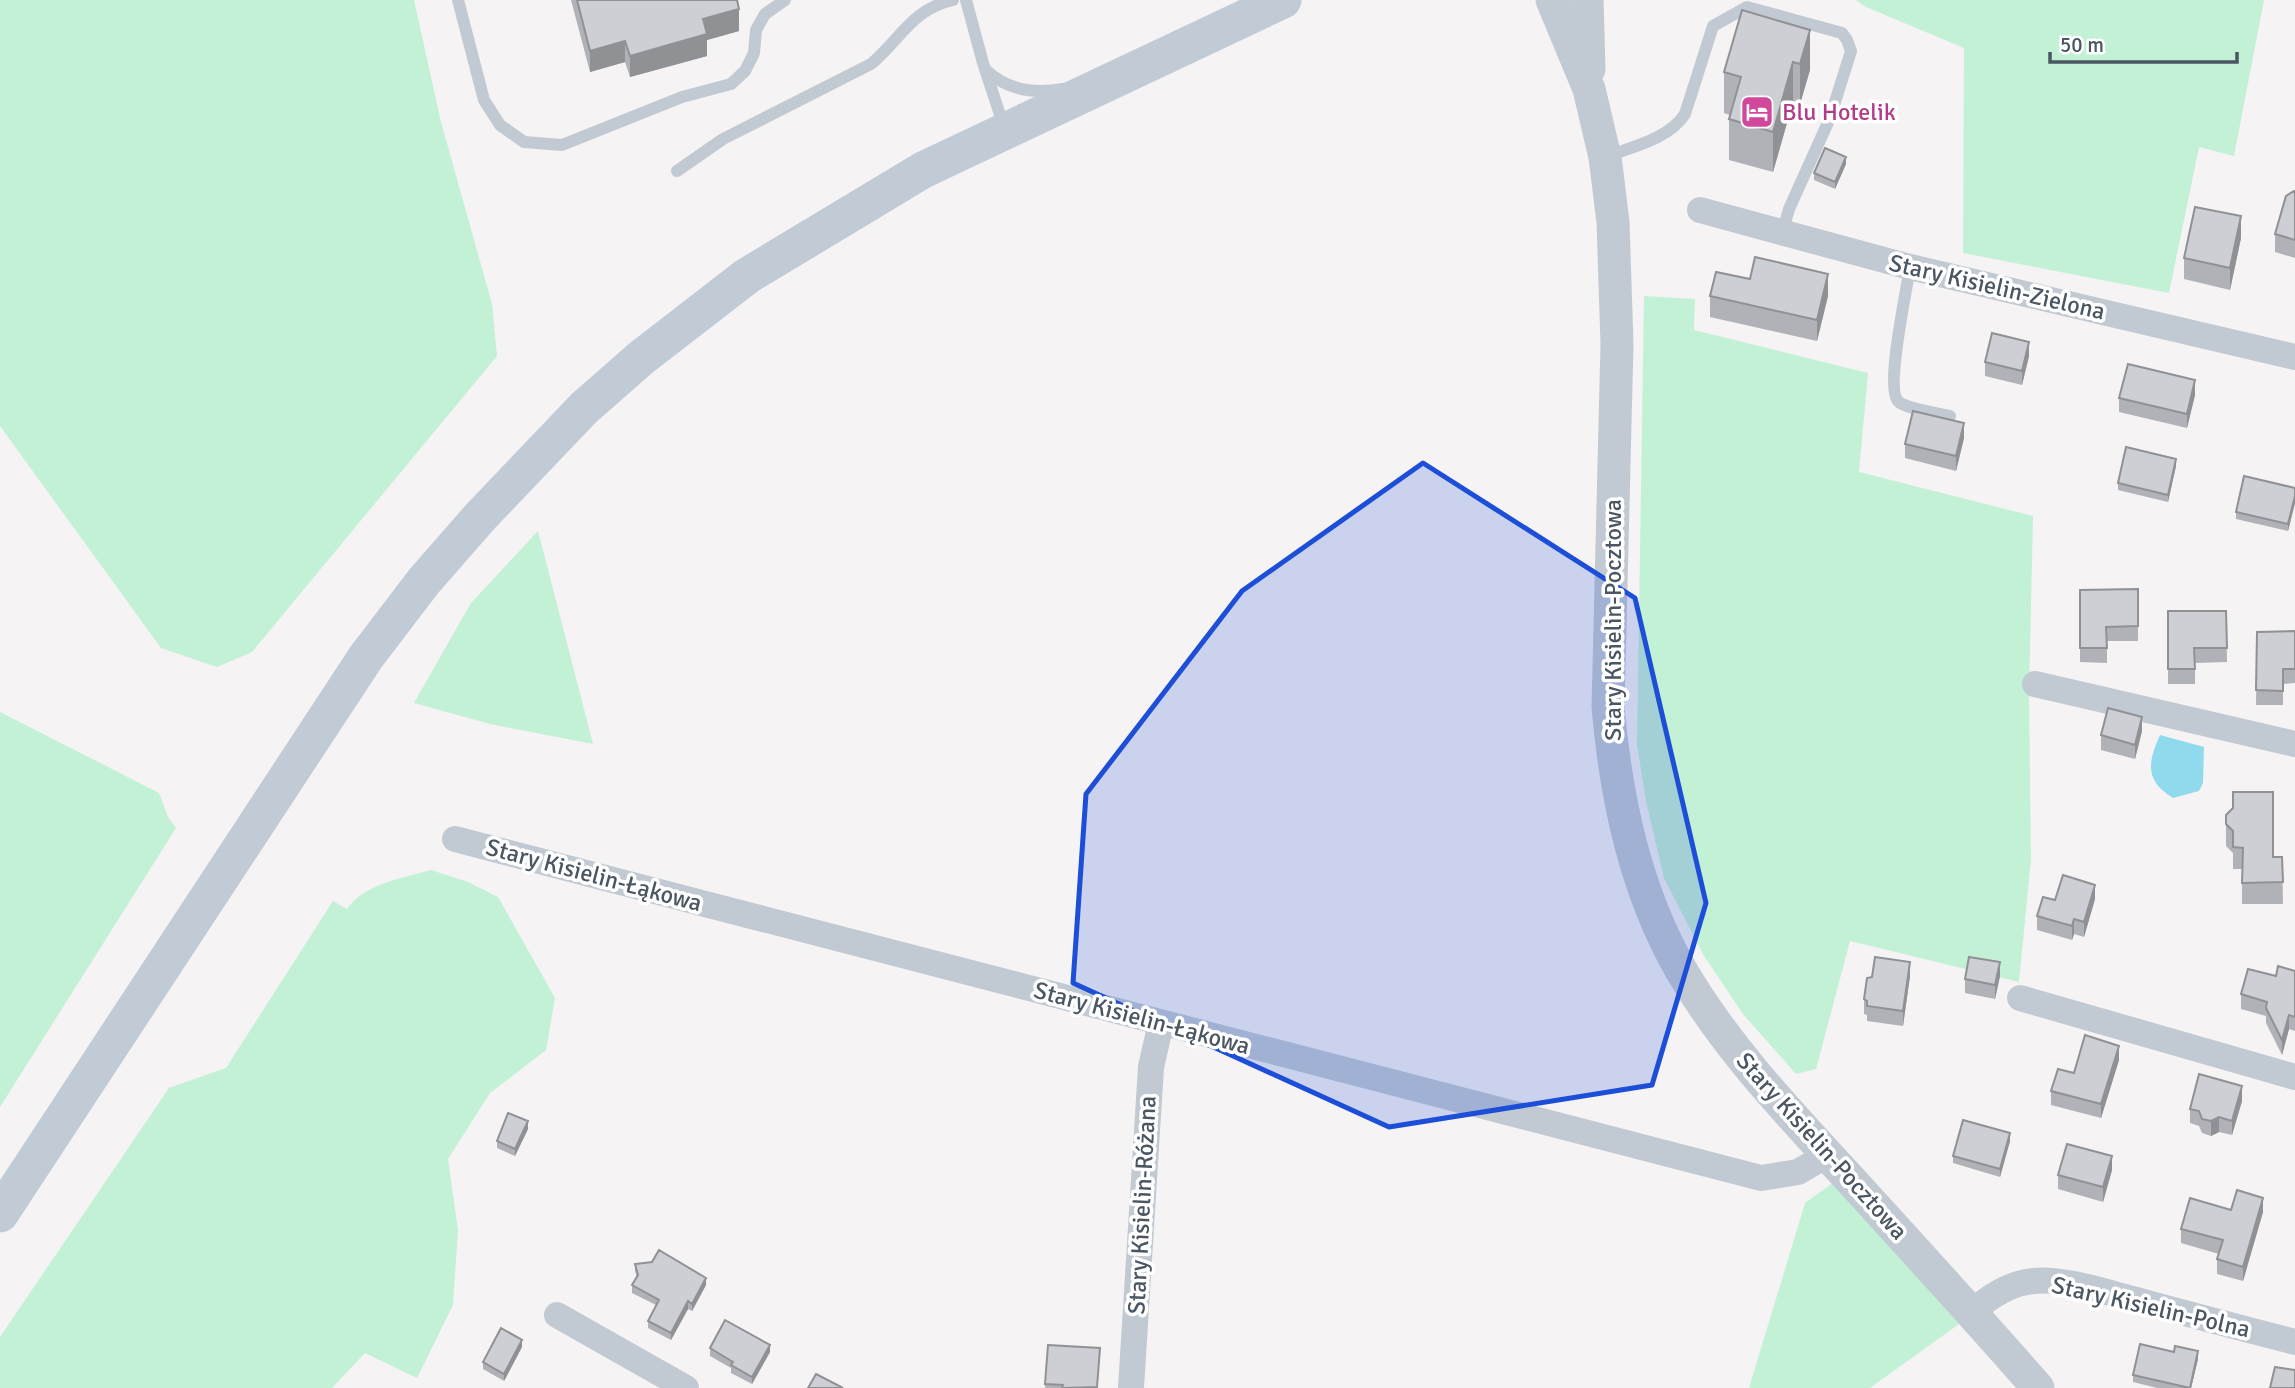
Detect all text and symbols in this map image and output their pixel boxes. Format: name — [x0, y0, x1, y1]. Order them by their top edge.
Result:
scale bar — [2050, 21, 2237, 65]
text: 50 m — [2060, 32, 2104, 58]
hotel icon: Blu Hotelik — [1738, 93, 1776, 131]
place label: Blu Hotelik — [1782, 97, 1896, 127]
street label: Stary Kisielin-Zielona — [1886, 248, 2108, 326]
street label: Stary Kisielin-Pocztowa — [1598, 499, 1628, 741]
street label: Stary Kisielin-Łąkowa — [483, 832, 705, 918]
street label: Stary Kisielin-Łąkowa — [1031, 975, 1253, 1061]
street label: Stary Kisielin-Pocztowa — [1730, 1046, 1914, 1246]
street label: Stary Kisielin-Różana — [1121, 1095, 1163, 1315]
street label: Stary Kisielin-Polna — [2049, 1270, 2253, 1344]

